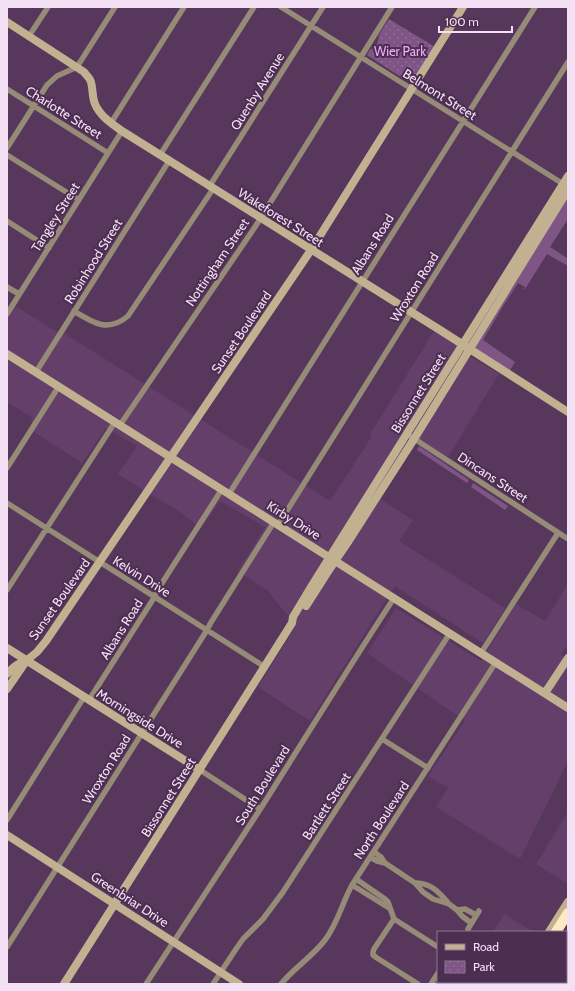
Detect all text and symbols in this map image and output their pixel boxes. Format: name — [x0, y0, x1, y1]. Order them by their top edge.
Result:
scale bar — [439, 8, 512, 34]
text: 100 m — [445, 14, 479, 29]
park label: Wier Park — [374, 43, 426, 59]
street label: Quenby Avenue — [227, 49, 287, 133]
street label: Belmont Street — [400, 65, 480, 123]
street label: Charlotte Street — [23, 82, 106, 142]
street label: Tangley Street — [27, 179, 83, 255]
street label: Wakeforest Street — [235, 184, 327, 250]
street label: Albans Road — [347, 211, 397, 277]
street label: Robinhood Street — [61, 215, 126, 306]
street label: Nottingham Street — [182, 215, 253, 309]
street label: Wroxton Road — [386, 249, 442, 325]
street label: Sunset Boulevard — [208, 288, 274, 376]
street label: Bissonnet Street — [387, 350, 449, 436]
street label: Dincans Street — [455, 448, 532, 506]
street label: Kirby Drive — [264, 497, 324, 543]
street label: Kelvin Drive — [110, 552, 174, 600]
street label: Sunset Boulevard — [25, 555, 93, 643]
street label: Albans Road — [96, 596, 146, 662]
street label: Morningside Drive — [94, 685, 187, 751]
street label: Wroxton Road — [78, 731, 134, 807]
street label: South Boulevard — [231, 742, 293, 828]
street label: Bissonnet Street — [137, 754, 199, 840]
street label: Bartlett Street — [298, 769, 354, 843]
street label: North Boulevard — [350, 778, 412, 862]
street label: Greenbriar Drive — [88, 868, 172, 930]
legend — [437, 931, 567, 983]
text: Road — [473, 939, 499, 954]
text: Park — [473, 959, 495, 974]

